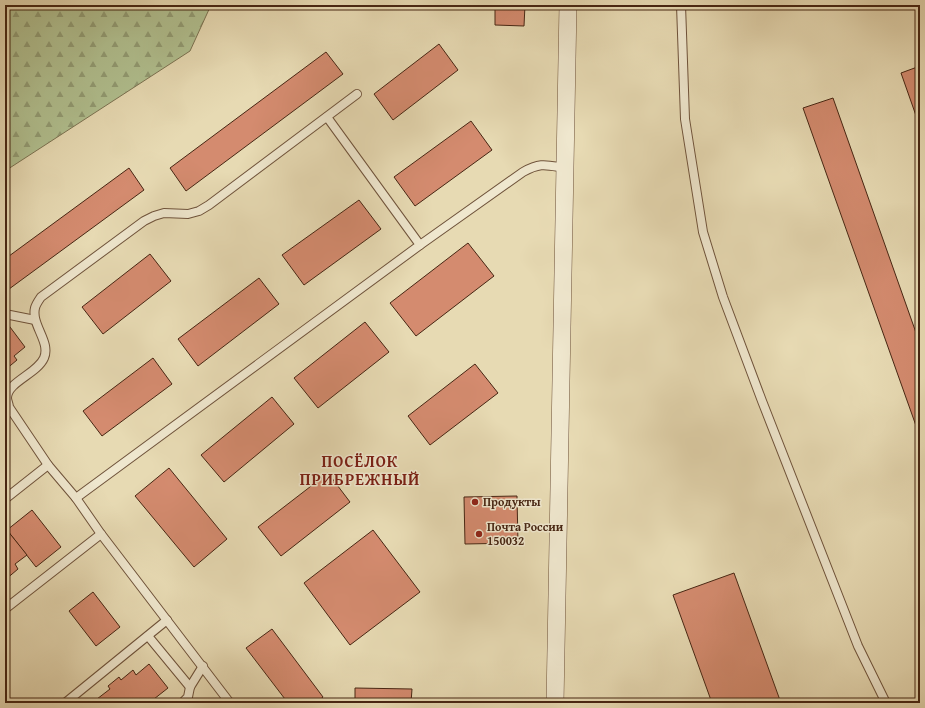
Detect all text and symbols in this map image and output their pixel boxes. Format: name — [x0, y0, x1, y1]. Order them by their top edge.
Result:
district label: ПОСЁЛОК ПРИБРЕЖНЫЙ — [300, 449, 420, 491]
place label: Продукты — [483, 493, 541, 510]
marker: Продукты — [470, 497, 480, 507]
place label: Почта России 150032 — [487, 518, 564, 549]
marker: Почта России 150032 — [474, 529, 484, 539]

